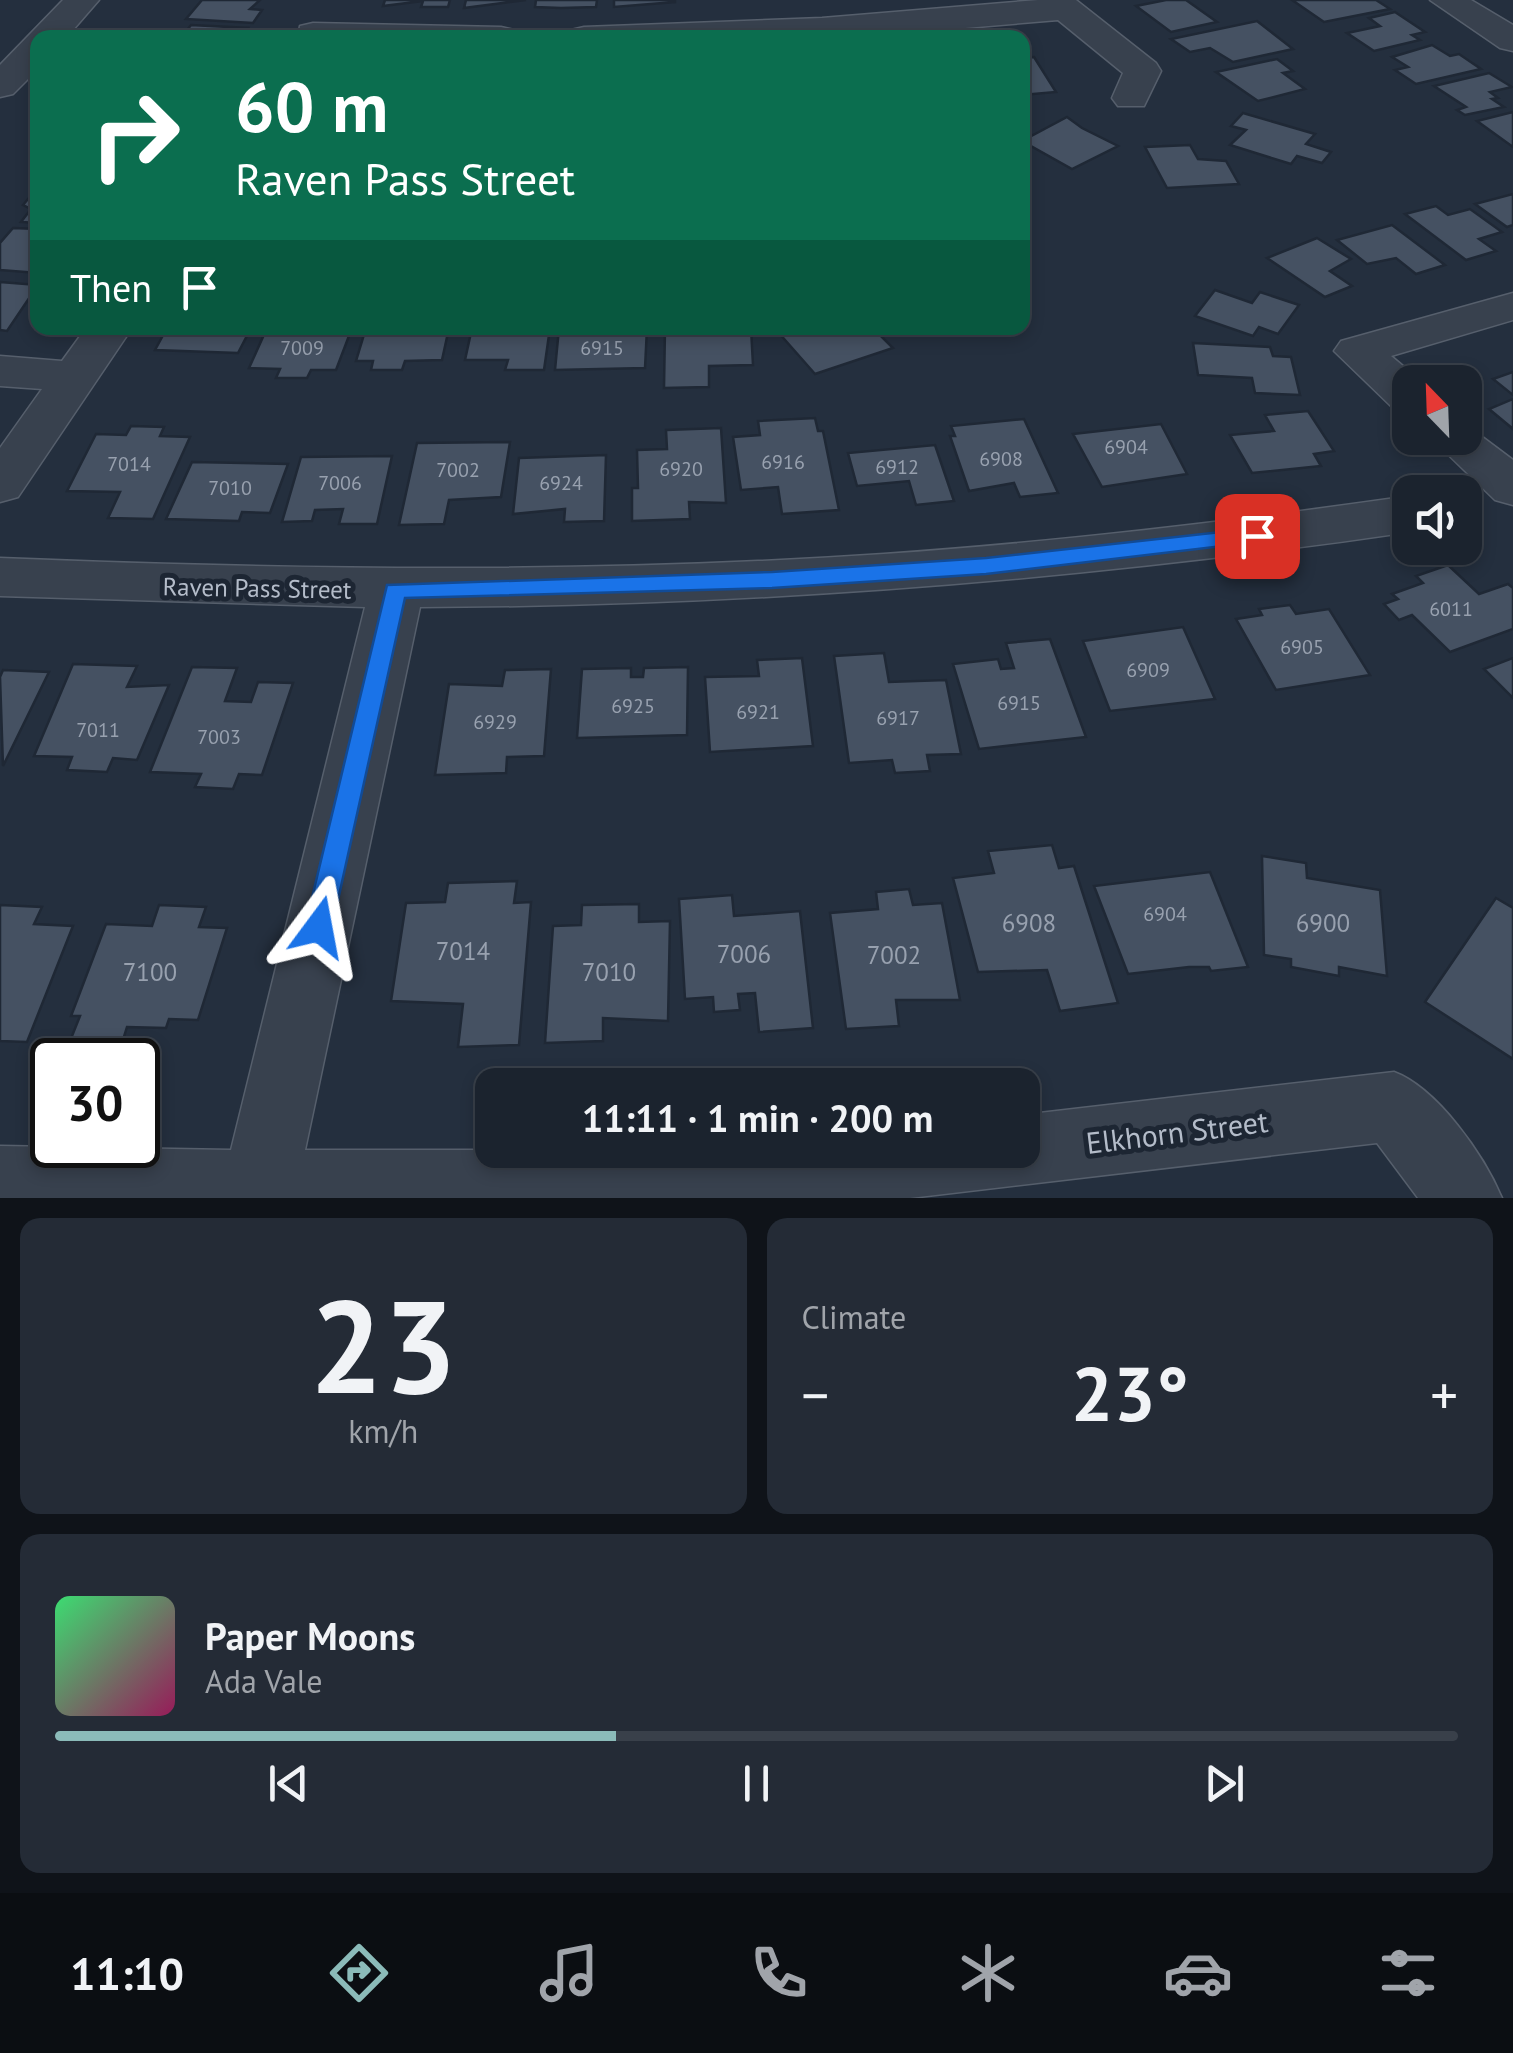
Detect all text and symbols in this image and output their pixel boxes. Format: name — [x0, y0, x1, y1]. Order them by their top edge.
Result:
text: 60 m — [235, 61, 388, 151]
icon: right — [70, 70, 200, 200]
text: Raven Pass Street — [235, 149, 575, 207]
icon: arrive — [172, 260, 227, 315]
text: Then — [70, 263, 152, 312]
house number: 7009 — [280, 335, 324, 361]
house number: 6915 — [580, 335, 624, 361]
north arrow — [1392, 365, 1482, 455]
map controls — [1392, 365, 1482, 565]
house number: 6904 — [1104, 434, 1148, 460]
house number: 6908 — [979, 446, 1023, 472]
house number: 6916 — [761, 449, 805, 475]
house number: 7014 — [107, 451, 151, 477]
house number: 6912 — [875, 454, 919, 480]
house number: 6920 — [659, 456, 703, 482]
house number: 7002 — [436, 457, 480, 483]
house number: 7006 — [318, 470, 362, 496]
house number: 6924 — [539, 470, 583, 496]
house number: 7010 — [208, 475, 252, 501]
button: sound — [1392, 475, 1482, 565]
pin — [1215, 494, 1300, 579]
icon: arrive — [1230, 509, 1285, 564]
street label: Raven Pass Street — [162, 570, 352, 606]
house number: 6011 — [1429, 596, 1473, 622]
house number: 6905 — [1280, 634, 1324, 660]
house number: 6909 — [1126, 657, 1170, 683]
house number: 6915 — [997, 690, 1041, 716]
house number: 6925 — [611, 693, 655, 719]
house number: 6921 — [736, 699, 780, 725]
house number: 6917 — [876, 705, 920, 731]
house number: 6929 — [473, 709, 517, 735]
house number: 7011 — [76, 717, 120, 743]
house number: 7003 — [197, 724, 241, 750]
position arrow — [267, 875, 371, 979]
house number: 6904 — [1143, 901, 1187, 927]
house number: 6908 — [1002, 907, 1056, 939]
house number: 6900 — [1296, 907, 1350, 939]
house number: 7014 — [436, 935, 491, 967]
house number: 7006 — [717, 938, 771, 970]
house number: 7002 — [867, 939, 921, 971]
house number: 7100 — [123, 956, 177, 988]
house number: 7010 — [582, 956, 636, 988]
speed limit sign: 30 — [30, 1038, 160, 1168]
text: 11:11 · 1 min · 200 m — [582, 1093, 933, 1142]
street label: Elkhorn Street — [1084, 1101, 1270, 1162]
text: 23 — [310, 1261, 457, 1429]
text: Climate — [802, 1296, 906, 1338]
text: 23° — [1071, 1345, 1189, 1442]
text: − — [802, 1359, 829, 1430]
text: + — [1430, 1359, 1458, 1430]
text: km/h — [348, 1410, 418, 1452]
text: Paper Moons — [205, 1611, 415, 1660]
text: Ada Vale — [205, 1660, 322, 1702]
icon: previous — [261, 1756, 316, 1811]
icon: pause — [729, 1756, 784, 1811]
icon: next — [1197, 1756, 1252, 1811]
icon: directions — [324, 1938, 394, 2008]
icon: music — [534, 1938, 604, 2008]
icon: phone — [744, 1938, 814, 2008]
icon: climate — [953, 1938, 1023, 2008]
icon: car — [1163, 1938, 1233, 2008]
icon: filters — [1373, 1938, 1443, 2008]
text: 11:10 — [70, 1944, 184, 2002]

